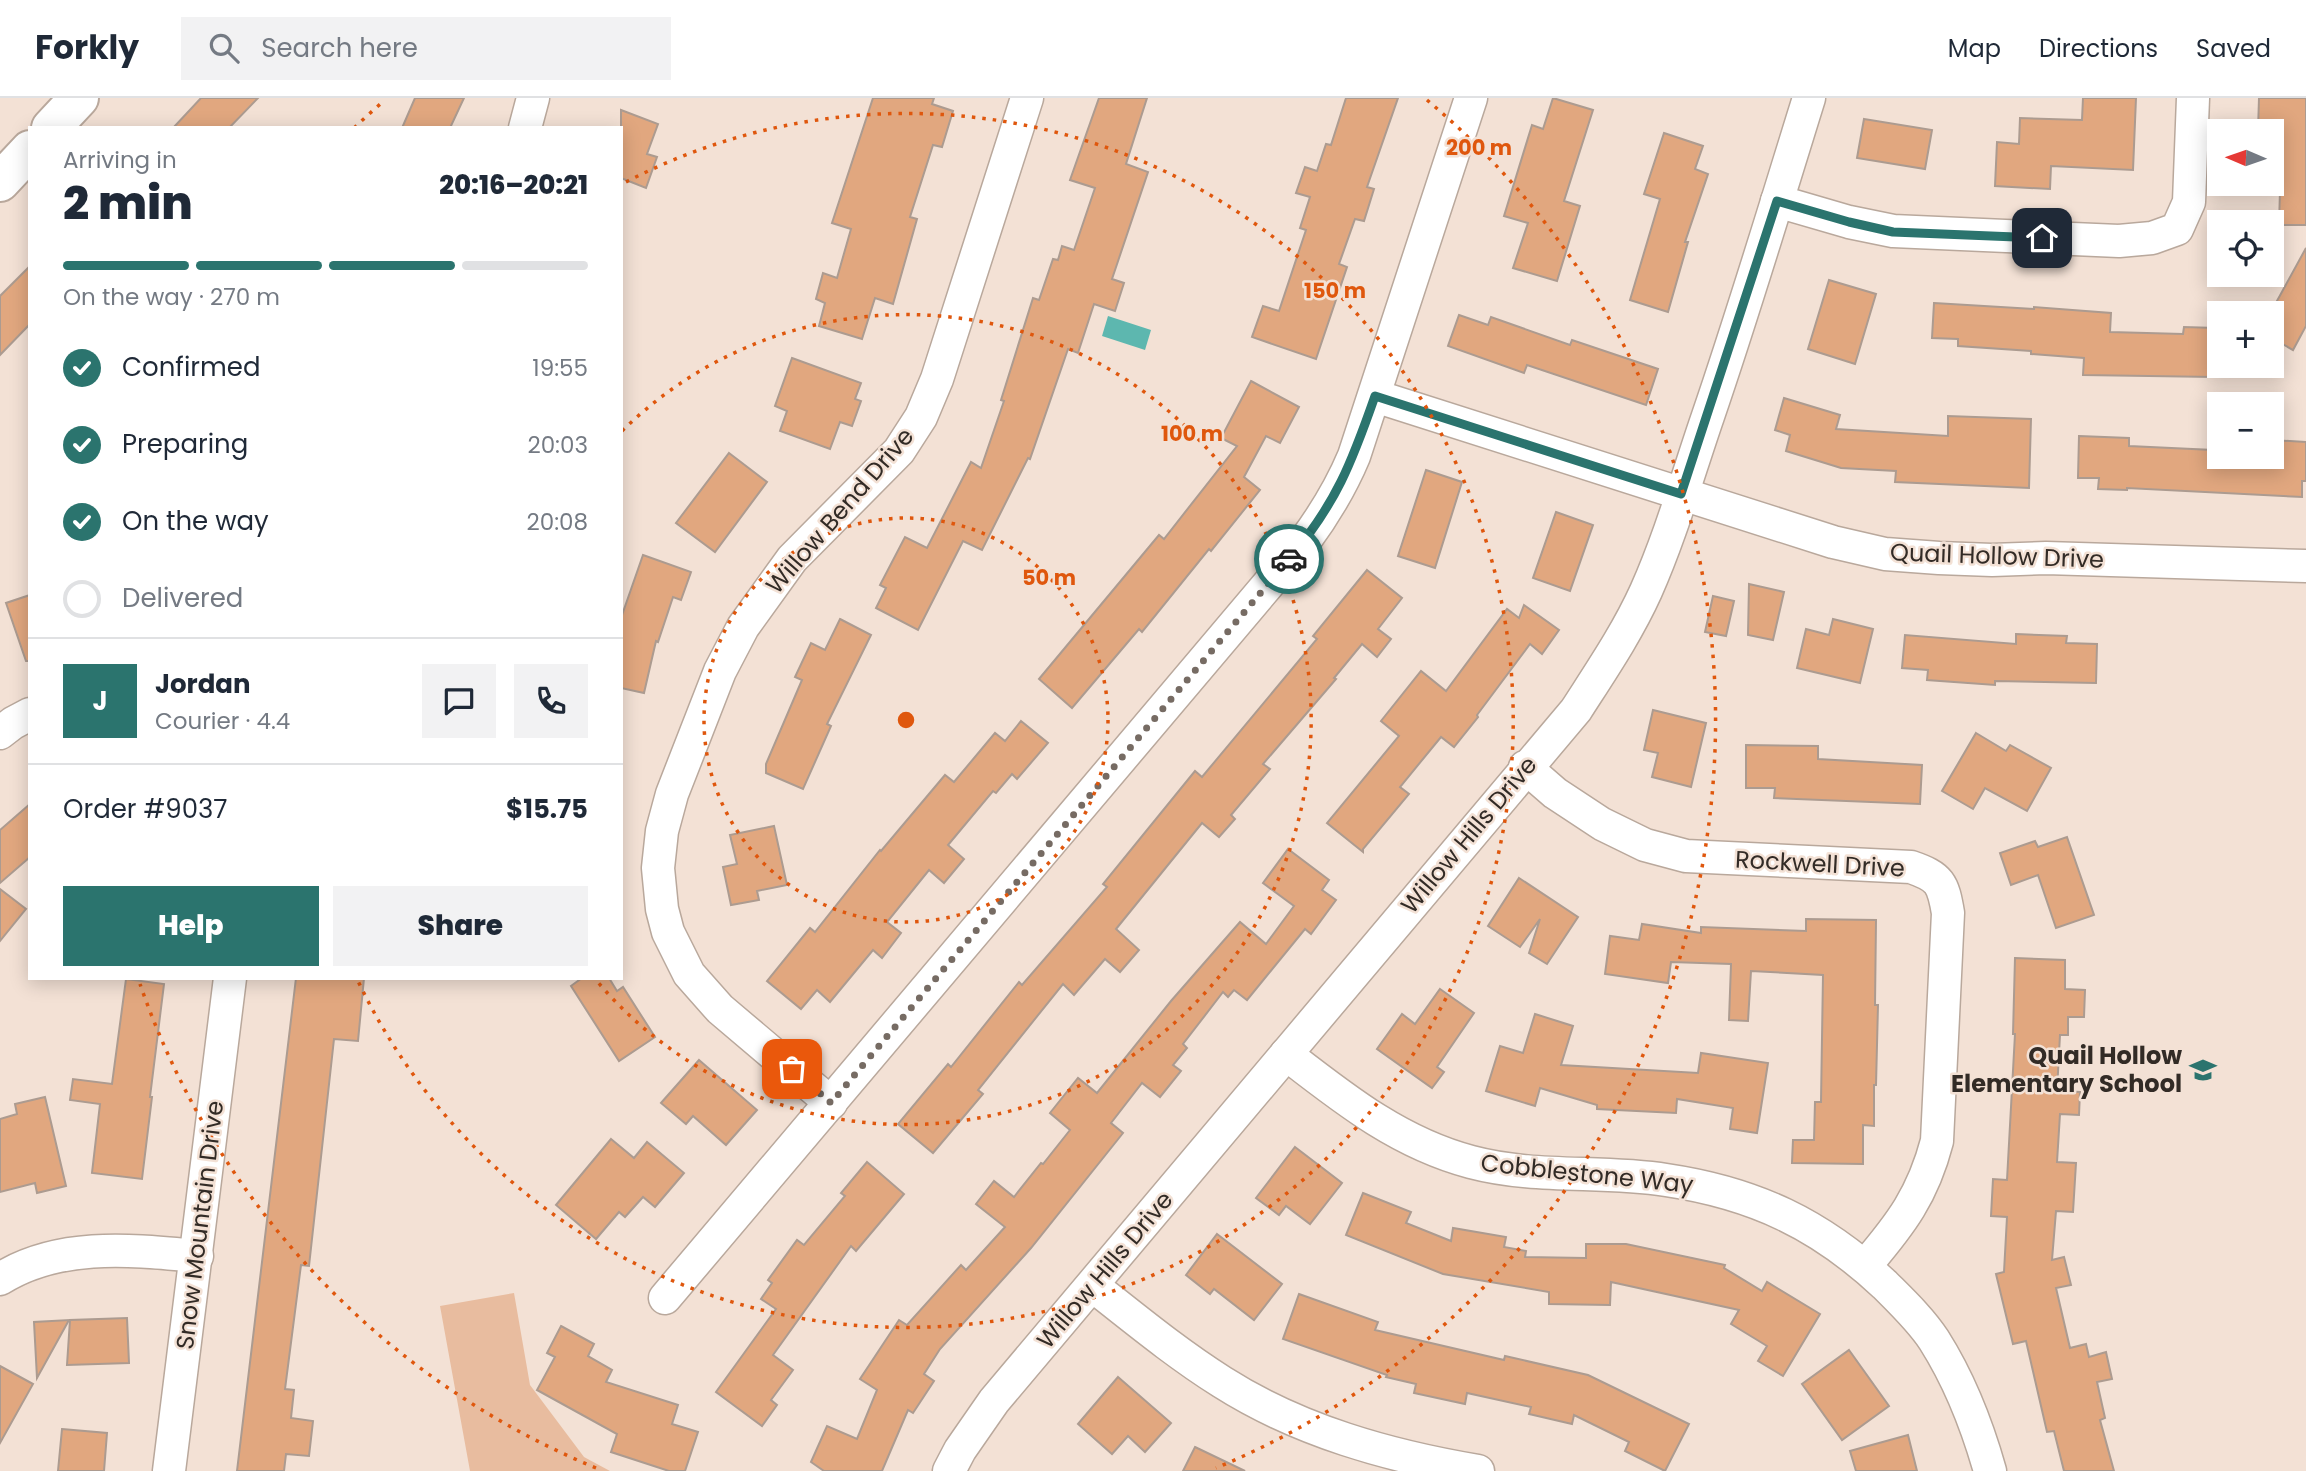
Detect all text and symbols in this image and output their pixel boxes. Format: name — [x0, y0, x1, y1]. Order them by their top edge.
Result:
search box — [181, 17, 671, 80]
text: Forkly — [35, 24, 139, 71]
icon: search — [205, 29, 243, 67]
text: Search here — [261, 30, 418, 66]
text: Map — [1948, 32, 2001, 65]
text: Directions — [2039, 32, 2158, 65]
text: Saved — [2196, 32, 2271, 65]
north arrow — [2207, 119, 2284, 196]
map controls — [2207, 119, 2284, 469]
text: 200 m — [1446, 133, 1512, 162]
text: Arriving in — [63, 144, 177, 176]
text: 20:16–20:21 — [439, 167, 588, 203]
text: 2 min — [63, 171, 193, 235]
pin — [2012, 208, 2072, 268]
button: locate — [2207, 210, 2284, 287]
icon: home — [2023, 219, 2061, 257]
text: 150 m — [1304, 276, 1366, 305]
text: On the way · 270 m — [63, 281, 280, 313]
button: + — [2207, 301, 2284, 378]
icon: check — [63, 349, 101, 387]
text: Confirmed — [122, 349, 260, 385]
text: 19:55 — [532, 352, 588, 384]
button: − — [2207, 392, 2284, 469]
text: 100 m — [1161, 419, 1223, 448]
street label: Willow Bend Drive — [758, 420, 921, 601]
icon: check — [63, 426, 101, 464]
text: Preparing — [122, 426, 248, 462]
text: 20:03 — [527, 429, 588, 461]
icon: check — [63, 503, 101, 541]
text: On the way — [122, 503, 269, 539]
text: 20:08 — [526, 506, 588, 538]
courier — [1254, 524, 1324, 594]
street label: Quail Hollow Drive — [1889, 535, 2105, 576]
icon: car — [1270, 540, 1308, 578]
text: 50 m — [1022, 563, 1076, 592]
text: Delivered — [122, 580, 243, 616]
button: chat — [422, 664, 496, 738]
button: phone — [514, 664, 588, 738]
text: Jordan — [155, 666, 251, 702]
text: J — [92, 683, 108, 719]
text: Courier · 4.4 — [155, 705, 290, 737]
centre of rings — [894, 708, 918, 732]
street label: Willow Hills Drive — [1393, 749, 1544, 920]
text: Order #9037 — [63, 791, 228, 827]
text: $15.75 — [506, 791, 588, 827]
street label: Rockwell Drive — [1734, 843, 1906, 884]
button: Help — [63, 886, 319, 966]
button: Share — [333, 886, 588, 966]
pin — [762, 1039, 822, 1099]
place label: Quail Hollow Elementary School — [1951, 1039, 2182, 1100]
icon: bag — [773, 1050, 811, 1088]
school or university icon: Quail Hollow Elementary School — [2188, 1055, 2218, 1085]
street label: Snow Mountain Drive — [168, 1099, 231, 1351]
street label: Cobblestone Way — [1479, 1146, 1695, 1201]
street label: Willow Hills Drive — [1029, 1184, 1180, 1355]

